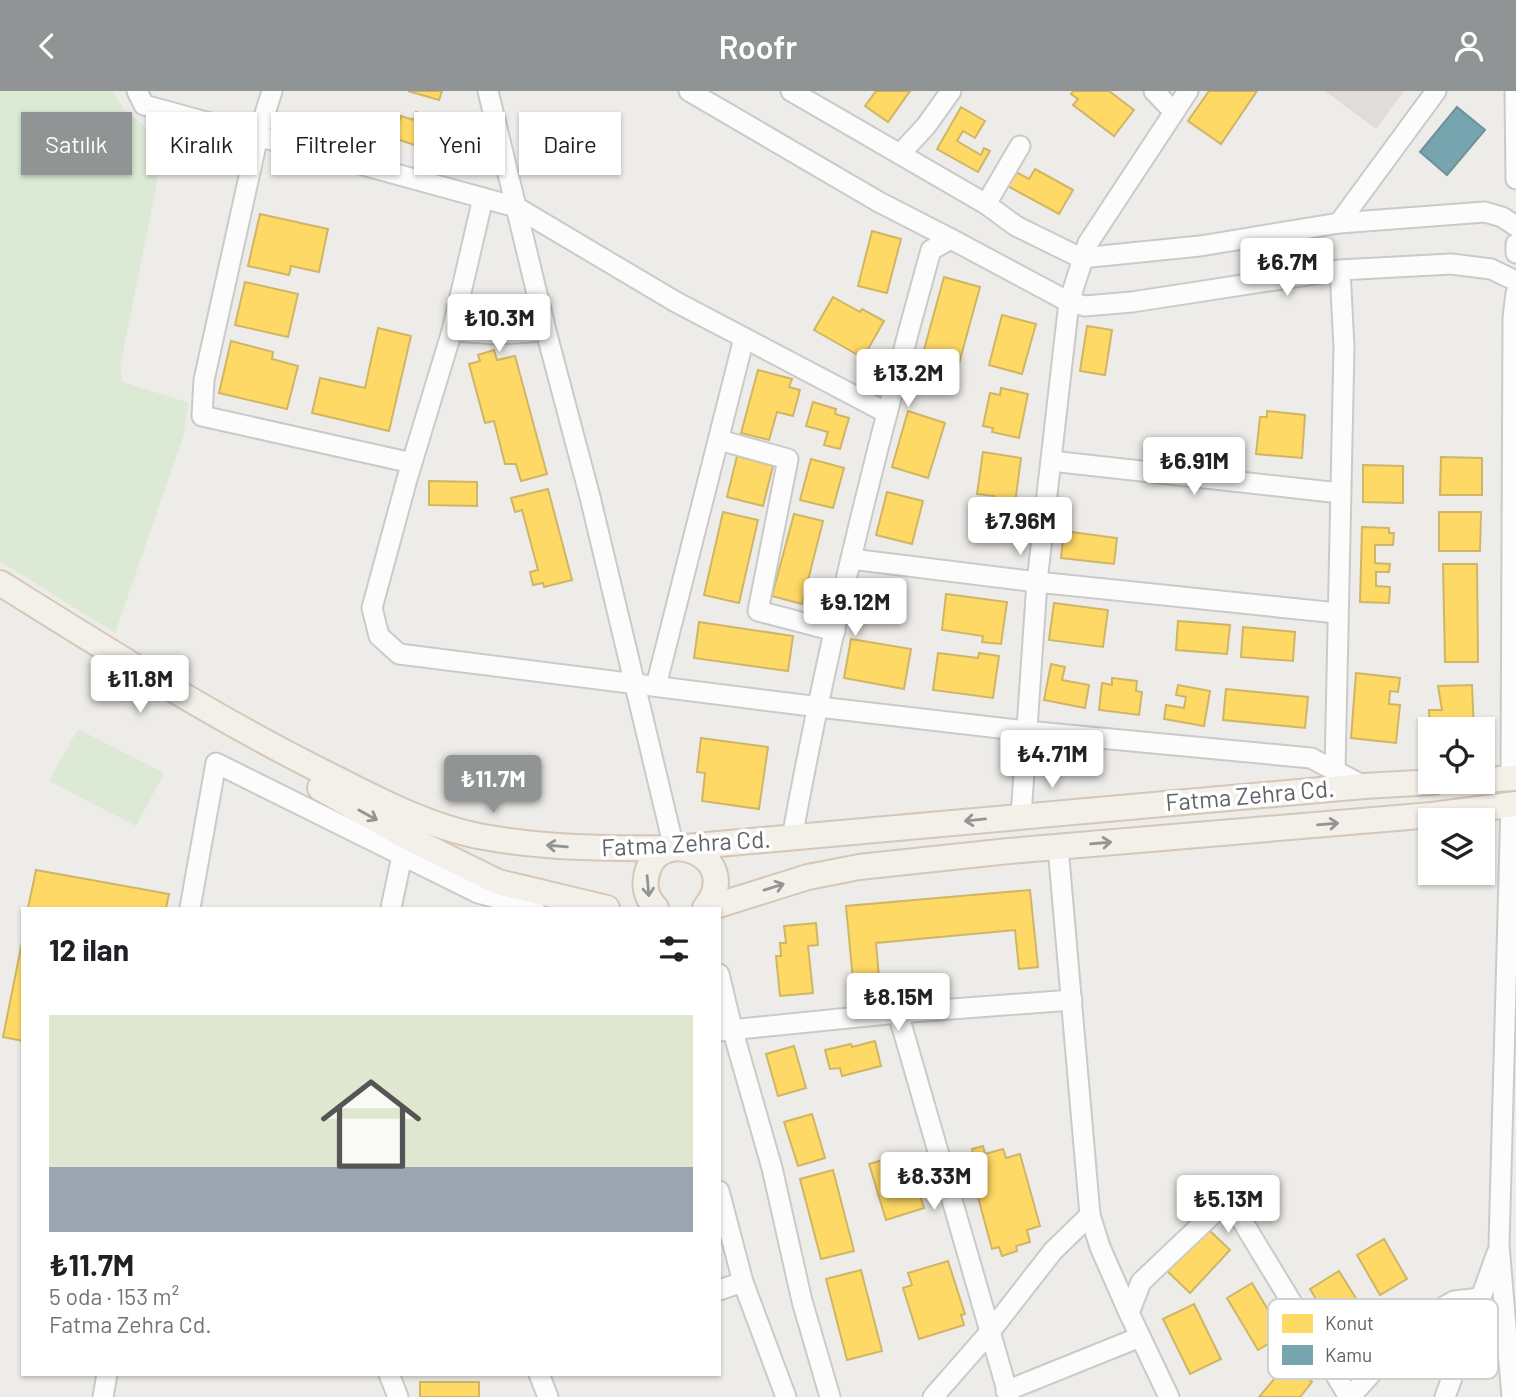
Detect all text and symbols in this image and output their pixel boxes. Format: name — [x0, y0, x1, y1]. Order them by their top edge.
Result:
icon: back — [28, 27, 66, 65]
text: Roofr — [719, 27, 797, 65]
icon: person — [1450, 27, 1488, 65]
chip: Satılık — [21, 112, 132, 175]
chip: Kiralık — [146, 112, 257, 175]
chip: Filtreler — [271, 112, 400, 175]
chip: Yeni — [414, 112, 505, 175]
chip: Daire — [519, 112, 621, 175]
pin: ₺6.7M — [1238, 239, 1336, 298]
text: ₺6.7M — [1256, 247, 1318, 275]
pin: ₺10.3M — [442, 295, 556, 354]
text: ₺10.3M — [463, 303, 535, 331]
pin: ₺13.2M — [851, 349, 965, 409]
text: ₺13.2M — [872, 358, 944, 386]
pin: ₺6.91M — [1137, 437, 1251, 497]
text: ₺6.91M — [1159, 446, 1229, 474]
pin: ₺7.96M — [963, 497, 1077, 557]
text: ₺7.96M — [984, 506, 1056, 534]
pin: ₺9.12M — [798, 579, 912, 638]
text: ₺9.12M — [820, 587, 890, 615]
pin: ₺11.8M — [83, 655, 197, 715]
text: ₺11.8M — [107, 664, 173, 692]
map controls — [1418, 717, 1495, 885]
button: locate — [1418, 717, 1495, 794]
pin: ₺4.71M — [995, 731, 1109, 790]
text: ₺4.71M — [1016, 739, 1088, 767]
pin: ₺11.7M — [436, 755, 550, 815]
text: ₺11.7M — [460, 764, 526, 792]
street label: Fatma Zehra Cd. — [1164, 773, 1336, 816]
one-way arrow — [358, 808, 378, 822]
button: layers — [1418, 808, 1495, 885]
one-way arrow — [965, 814, 987, 827]
one-way arrow — [1316, 817, 1339, 830]
street label: Fatma Zehra Cd. — [600, 824, 771, 861]
one-way arrow — [1090, 836, 1112, 849]
one-way arrow — [546, 839, 569, 852]
one-way arrow — [642, 874, 655, 896]
one-way arrow — [763, 880, 785, 893]
icon: filters — [655, 930, 693, 968]
text: 12 ilan — [49, 931, 129, 967]
pin: ₺8.15M — [841, 974, 955, 1033]
text: ₺8.15M — [863, 982, 933, 1010]
icon: home — [308, 1061, 434, 1187]
pin: ₺8.33M — [877, 1153, 991, 1212]
text: ₺8.33M — [897, 1161, 971, 1189]
pin: ₺5.13M — [1171, 1175, 1285, 1235]
text: ₺5.13M — [1193, 1184, 1263, 1212]
text: ₺11.7M — [49, 1246, 134, 1282]
text: 5 oda · 153 m² — [49, 1282, 179, 1310]
legend — [1268, 1299, 1498, 1379]
text: Fatma Zehra Cd. — [49, 1310, 212, 1338]
text: Konut — [1325, 1311, 1374, 1334]
text: Kamu — [1325, 1343, 1372, 1366]

